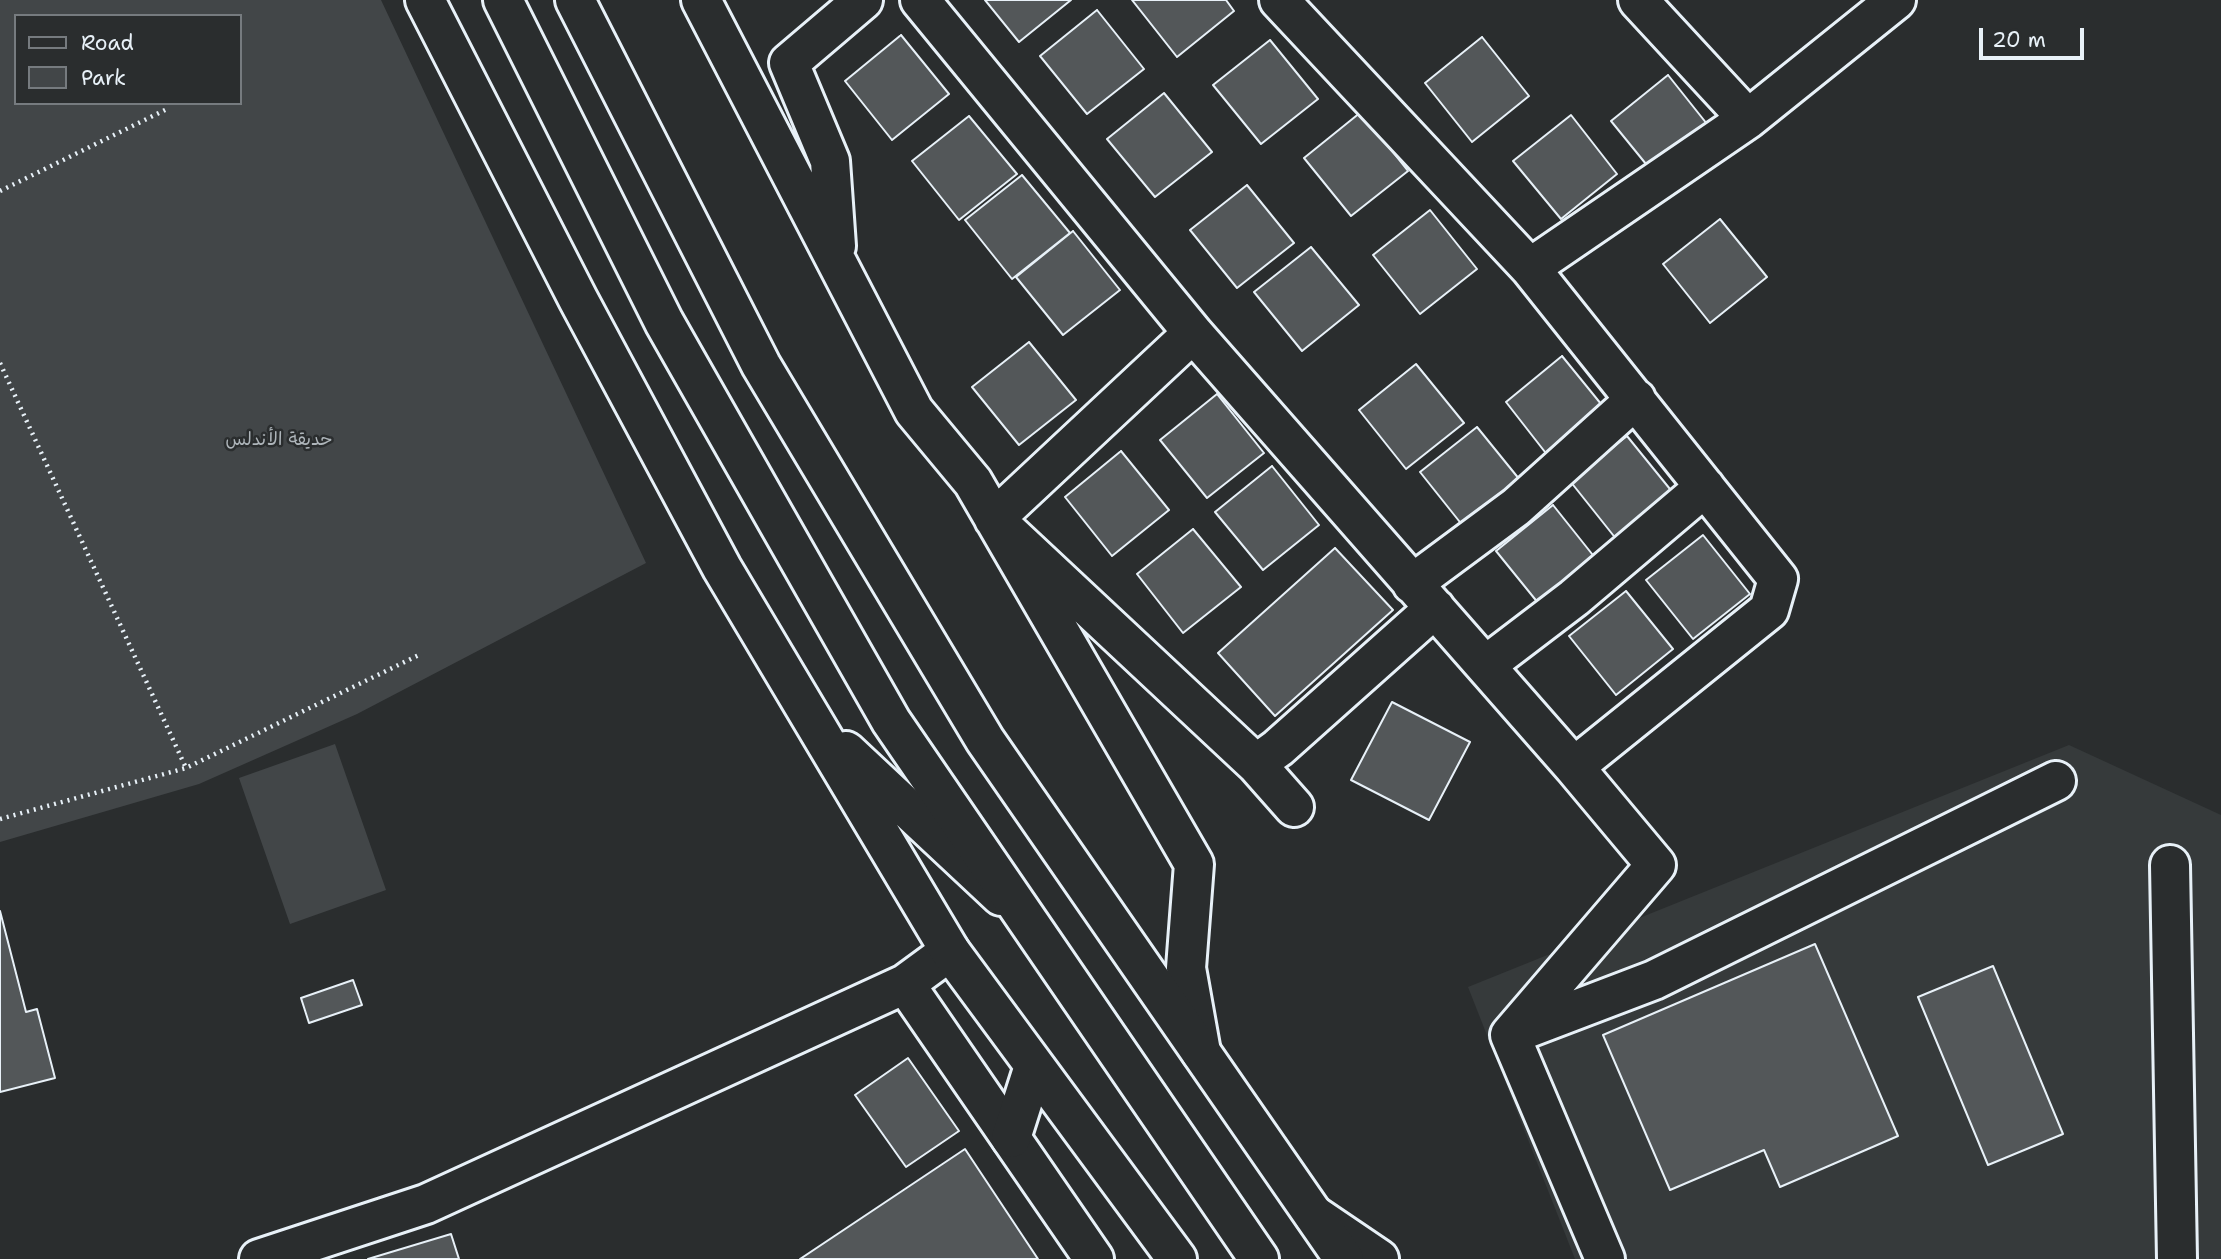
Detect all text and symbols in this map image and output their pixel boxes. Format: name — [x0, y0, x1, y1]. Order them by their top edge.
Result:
legend — [14, 14, 242, 105]
scale bar — [1983, 14, 2088, 58]
text: 20 m — [1992, 26, 2046, 54]
text: Road — [81, 29, 134, 57]
text: Park — [81, 64, 126, 92]
park label: حديقة الأندلس — [225, 429, 333, 451]

